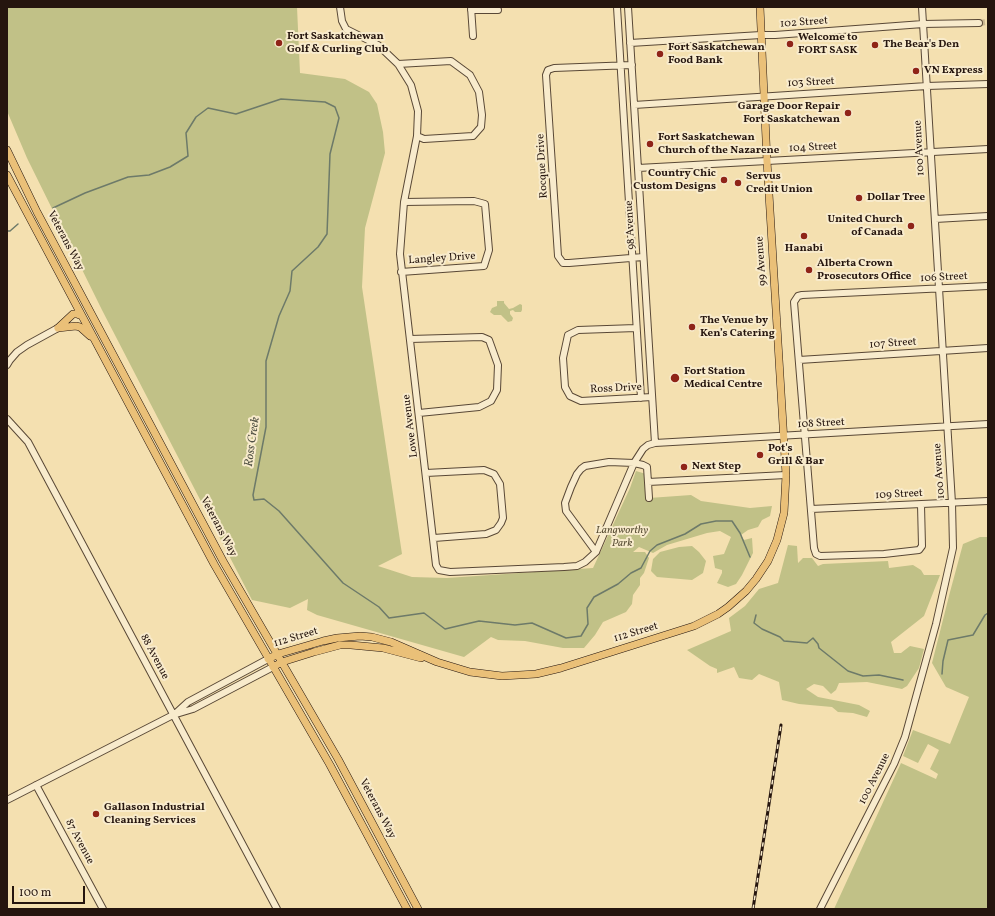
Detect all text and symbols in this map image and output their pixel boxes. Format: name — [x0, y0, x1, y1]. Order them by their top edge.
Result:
street label: 102 Street — [780, 15, 828, 31]
place label: Fort Saskatchewan Golf & Curling Club — [287, 30, 388, 56]
place label: Welcome to FORT SASK — [798, 31, 857, 57]
marker: Fort Saskatchewan Golf & Curling Club — [274, 38, 284, 48]
place label: The Bear's Den — [883, 38, 959, 52]
marker: Welcome to FORT SASK — [785, 39, 795, 49]
marker: The Bear's Den — [870, 40, 880, 50]
place label: Fort Saskatchewan Food Bank — [668, 41, 765, 67]
marker: Fort Saskatchewan Food Bank — [655, 49, 665, 59]
place label: VN Express — [924, 64, 983, 78]
marker: VN Express — [911, 66, 921, 76]
street label: 103 Street — [787, 75, 835, 91]
place label: Garage Door Repair Fort Saskatchewan — [738, 100, 840, 126]
marker: Garage Door Repair Fort Saskatchewan — [843, 108, 853, 118]
street label: 100 Avenue — [912, 120, 928, 176]
place label: Fort Saskatchewan Church of the Nazarene — [658, 131, 779, 157]
street label: Rocque Drive — [535, 133, 551, 199]
marker: Fort Saskatchewan Church of the Nazarene — [645, 139, 655, 149]
street label: 104 Street — [789, 140, 837, 156]
place label: Country Chic Custom Designs — [633, 167, 716, 193]
place label: Servus Credit Union — [746, 170, 813, 196]
marker: Country Chic Custom Designs — [719, 175, 729, 185]
marker: Servus Credit Union — [733, 178, 743, 188]
place label: Dollar Tree — [867, 191, 925, 205]
marker: Dollar Tree — [854, 193, 864, 203]
street label: 98 Avenue — [623, 200, 639, 250]
street label: Veterans Way — [44, 209, 86, 273]
place label: United Church of Canada — [828, 213, 903, 239]
marker: United Church of Canada — [906, 221, 916, 231]
marker: Hanabi — [799, 231, 809, 241]
street label: 99 Avenue — [754, 236, 770, 286]
place label: Hanabi — [785, 242, 823, 256]
street label: Langley Drive — [408, 250, 476, 268]
place label: Alberta Crown Prosecutors Office — [817, 257, 911, 283]
marker: Alberta Crown Prosecutors Office — [804, 265, 814, 275]
street label: 106 Street — [920, 270, 968, 286]
place label: The Venue by Ken’s Catering — [700, 314, 775, 340]
marker: The Venue by Ken’s Catering — [687, 322, 697, 332]
street label: 107 Street — [869, 336, 917, 352]
place label: Fort Station Medical Centre — [684, 365, 762, 391]
marker: Fort Station Medical Centre — [669, 372, 681, 384]
street label: Ross Drive — [590, 381, 642, 397]
street label: Lowe Avenue — [401, 394, 421, 458]
water label: Ross Creek — [242, 416, 264, 468]
street label: 108 Street — [797, 416, 845, 432]
place label: Pot's Grill & Bar — [768, 442, 824, 468]
street label: 100 Avenue — [931, 443, 949, 499]
marker: Pot's Grill & Bar — [755, 450, 765, 460]
place label: Next Step — [692, 460, 741, 474]
marker: Next Step — [679, 462, 689, 472]
street label: 109 Street — [875, 487, 923, 503]
street label: Veterans Way — [197, 495, 239, 559]
park label: Langworthy Park — [596, 524, 648, 550]
street label: 112 Street — [612, 620, 660, 646]
street label: 112 Street — [272, 625, 320, 651]
street label: 88 Avenue — [137, 632, 171, 682]
street label: 100 Avenue — [856, 751, 894, 807]
street label: Veterans Way — [356, 777, 398, 841]
place label: Gallason Industrial Cleaning Services — [104, 801, 205, 827]
marker: Gallason Industrial Cleaning Services — [91, 809, 101, 819]
street label: 87 Avenue — [62, 817, 96, 867]
scale bar — [14, 878, 87, 904]
text: 100 m — [19, 885, 51, 901]

